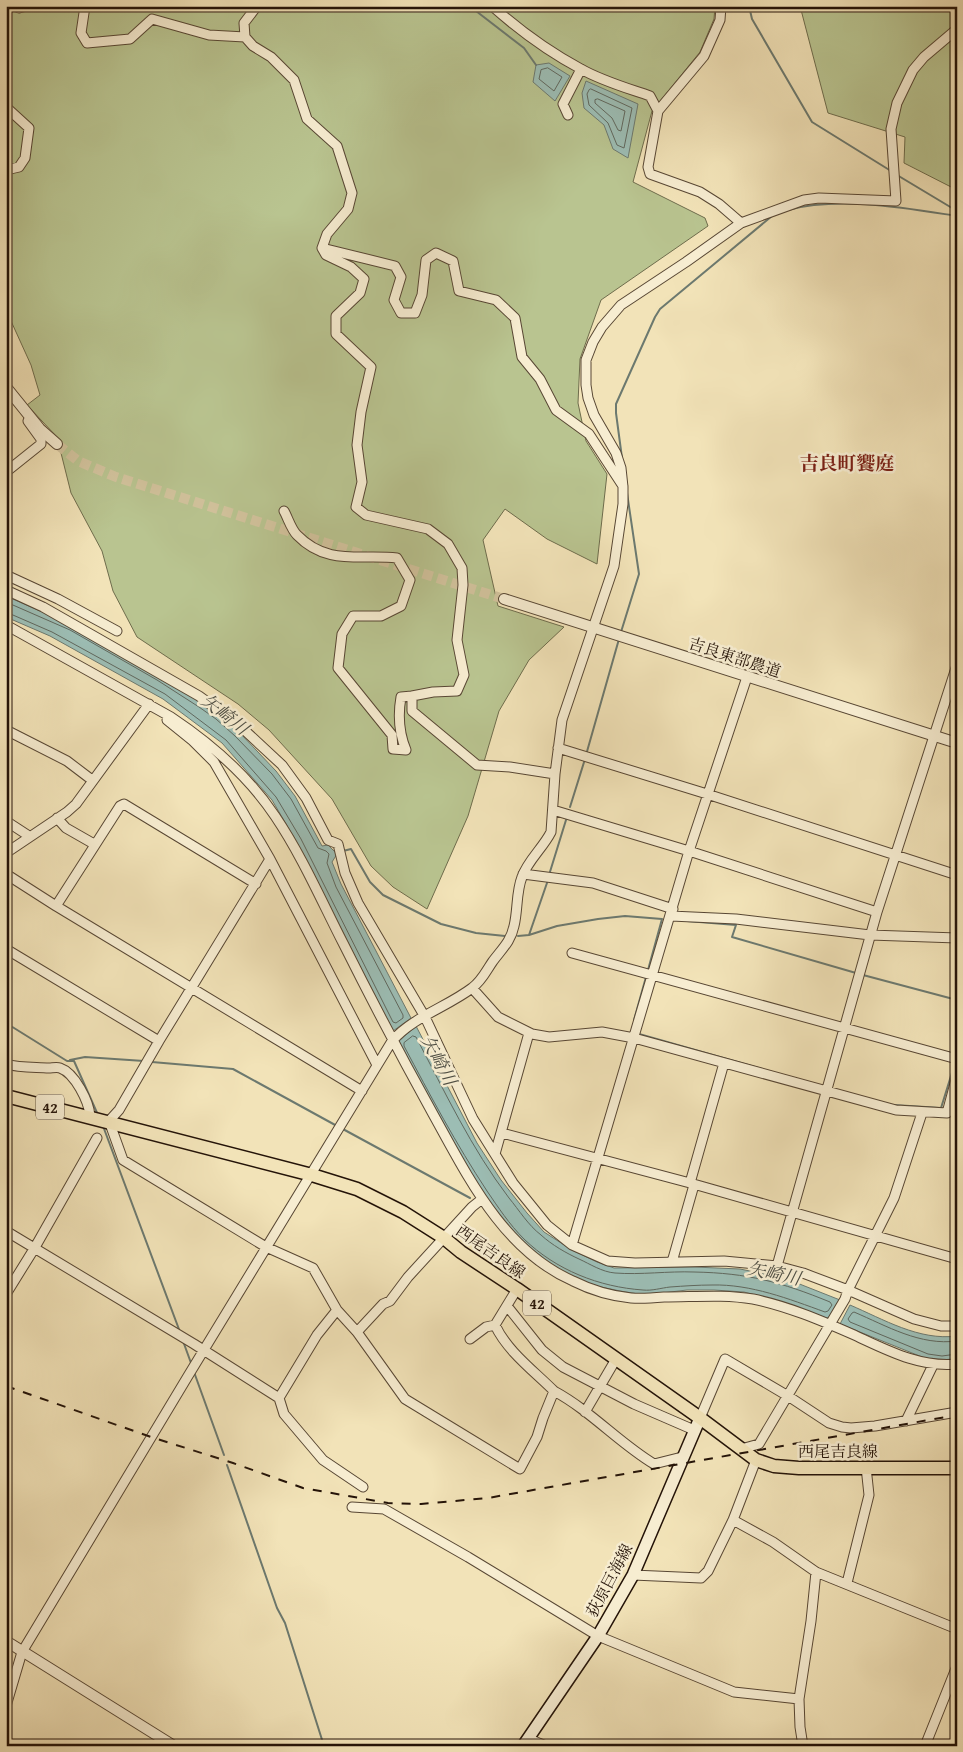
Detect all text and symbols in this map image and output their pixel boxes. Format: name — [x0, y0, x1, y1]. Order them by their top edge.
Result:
district label: 吉良町饗庭 — [799, 449, 895, 477]
street label: 吉良東部農道 — [686, 631, 784, 683]
water label: 矢崎川 — [195, 687, 256, 742]
water label: 矢崎川 — [414, 1030, 465, 1092]
road number: 42 — [36, 1094, 64, 1120]
street label: 西尾吉良線 — [451, 1218, 531, 1284]
water label: 矢崎川 — [745, 1254, 805, 1292]
road number: 42 — [523, 1290, 551, 1316]
street label: 西尾吉良線 — [798, 1439, 878, 1463]
street label: 荻原巨海線 — [580, 1539, 638, 1621]

